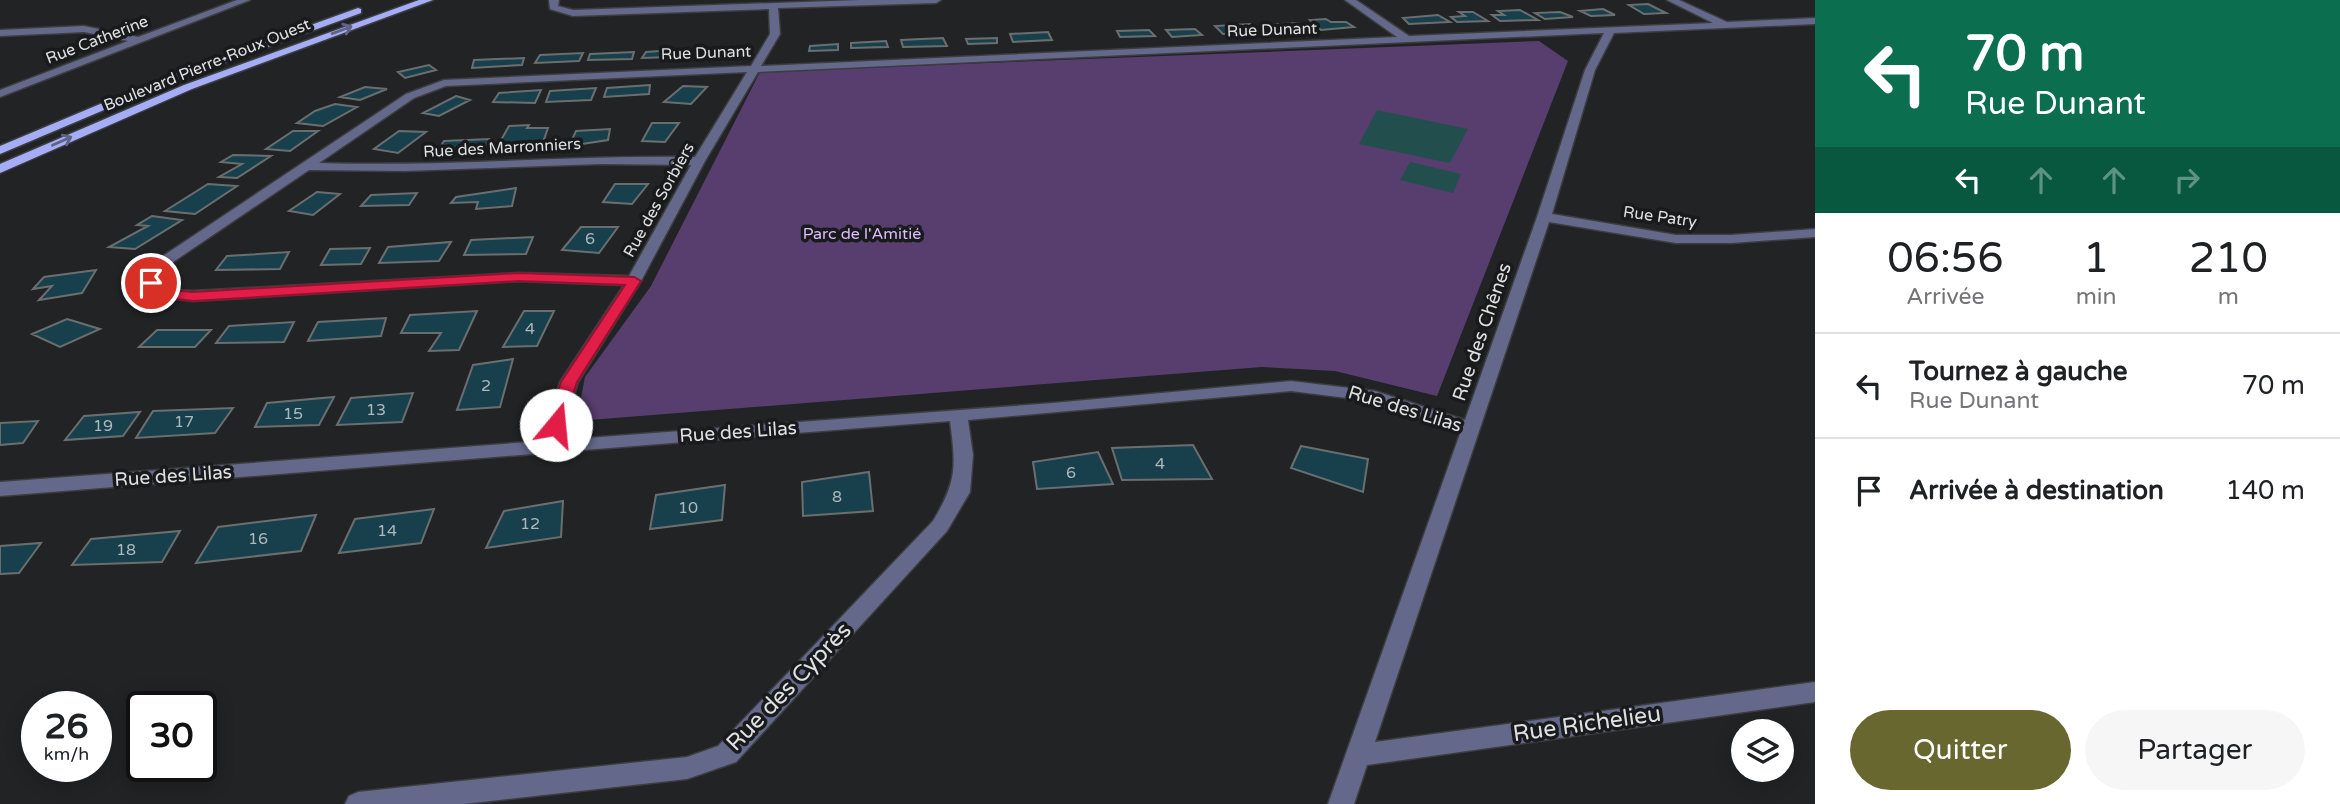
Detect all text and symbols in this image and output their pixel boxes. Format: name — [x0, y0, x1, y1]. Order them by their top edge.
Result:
street label: Rue Catherine — [43, 11, 151, 69]
street label: Boulevard Pierre-Roux Ouest — [101, 14, 313, 116]
street label: Rue Dunant — [1226, 18, 1318, 42]
one-way arrow — [330, 23, 352, 35]
text: 70 m — [1965, 25, 2084, 84]
icon: left — [1850, 28, 1941, 119]
street label: Rue Dunant — [660, 41, 752, 65]
text: Rue Dunant — [1965, 85, 2146, 123]
one-way arrow — [51, 134, 72, 147]
street label: Rue des Marronniers — [423, 134, 581, 162]
street label: Rue des Sorbiers — [619, 139, 699, 261]
icon: left — [1949, 161, 1987, 199]
icon: ahead — [2022, 161, 2060, 199]
icon: ahead — [2095, 161, 2133, 199]
icon: right — [2168, 161, 2206, 199]
street label: Rue Patry — [1622, 202, 1699, 232]
park label: Parc de l'Amitié — [803, 224, 921, 244]
house number: 6 — [585, 229, 595, 249]
text: 06:56 — [1887, 233, 2004, 284]
text: 1 — [2083, 233, 2109, 284]
text: 210 — [2189, 233, 2268, 284]
pin — [121, 253, 181, 313]
street label: Rue des Chênes — [1448, 260, 1516, 404]
icon: arrive — [132, 264, 170, 302]
text: Arrivée — [1906, 283, 1985, 311]
text: min — [2076, 283, 2117, 311]
text: m — [2218, 283, 2239, 311]
house number: 4 — [525, 319, 535, 339]
text: Tournez à gauche — [1909, 356, 2128, 387]
icon: left — [1850, 367, 1888, 405]
text: 70 m — [2242, 370, 2305, 401]
house number: 2 — [481, 376, 491, 396]
street label: Rue des Lilas — [1345, 381, 1465, 437]
text: Rue Dunant — [1909, 387, 2039, 415]
position arrow — [519, 388, 593, 462]
house number: 13 — [366, 400, 386, 420]
house number: 15 — [283, 404, 303, 424]
house number: 17 — [174, 412, 194, 432]
house number: 19 — [93, 416, 113, 436]
street label: Rue des Lilas — [678, 417, 798, 447]
house number: 4 — [1155, 454, 1165, 474]
street label: Rue des Lilas — [113, 461, 233, 491]
house number: 6 — [1066, 463, 1076, 483]
icon: arrive — [1850, 472, 1888, 510]
text: Arrivée à destination — [1909, 475, 2164, 506]
text: 140 m — [2225, 475, 2305, 506]
house number: 8 — [832, 487, 842, 507]
house number: 10 — [678, 498, 698, 518]
house number: 12 — [520, 514, 540, 534]
house number: 14 — [377, 521, 397, 541]
house number: 16 — [248, 529, 268, 549]
house number: 18 — [116, 540, 136, 560]
street label: Rue des Cyprès — [721, 617, 857, 757]
speed limit sign: 30 — [126, 691, 217, 782]
street label: Rue Richelieu — [1511, 700, 1663, 748]
text: 26 — [45, 706, 88, 748]
button: Quitter — [1850, 710, 2071, 790]
button: Partager — [2085, 710, 2305, 790]
map controls — [1731, 719, 1794, 782]
button: layers — [1731, 719, 1794, 782]
text: km/h — [44, 743, 89, 765]

